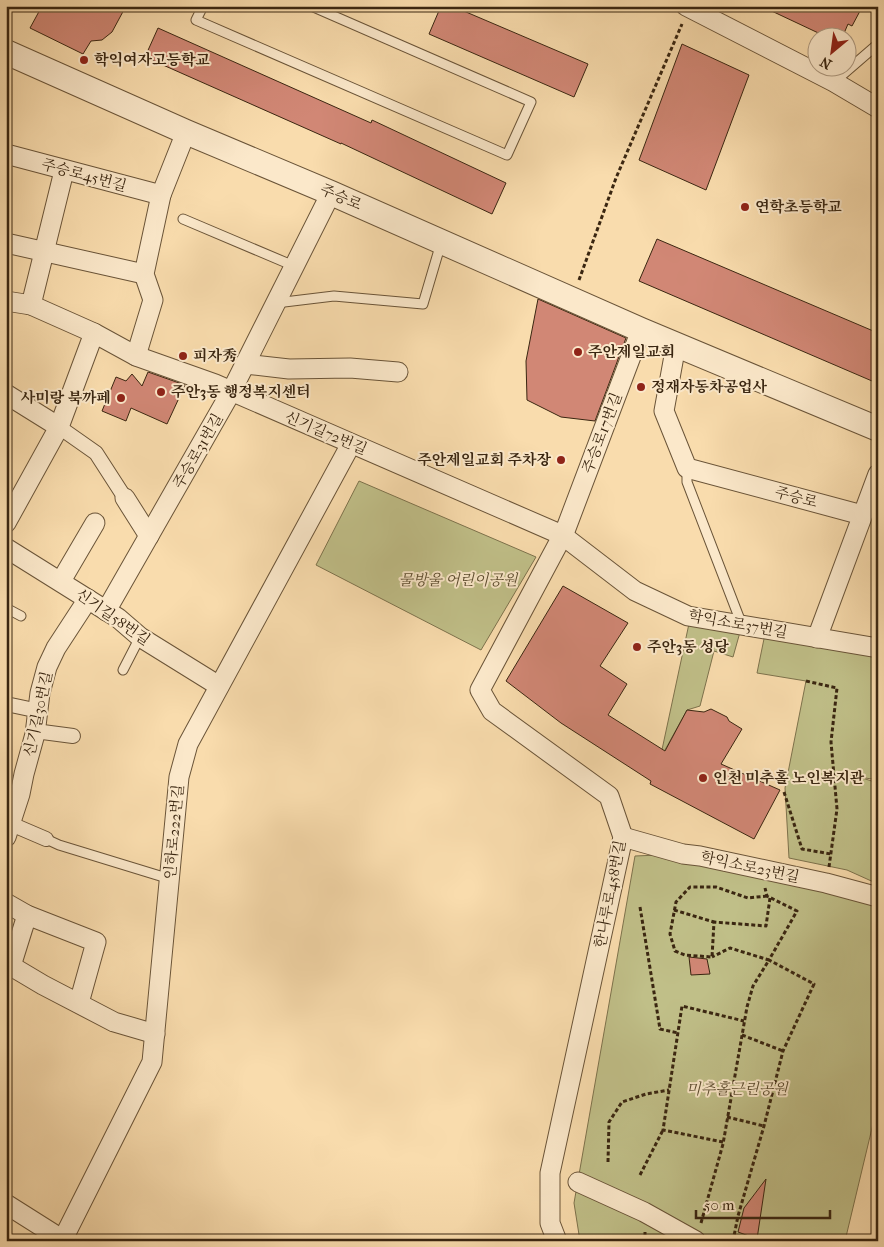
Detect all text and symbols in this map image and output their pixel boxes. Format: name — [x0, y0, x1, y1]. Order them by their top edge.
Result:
north arrow — [806, 28, 856, 78]
place label: 학익여자고등학교 — [94, 51, 210, 69]
text: N — [817, 53, 835, 73]
marker: 학익여자고등학교 — [78, 54, 90, 66]
street label: 주승로45번길 — [39, 155, 129, 195]
street label: 주승로 — [317, 180, 365, 214]
place label: 연학초등학교 — [755, 198, 842, 216]
marker: 연학초등학교 — [739, 201, 751, 213]
place label: 주안제일교회 — [588, 343, 675, 361]
marker: 주안제일교회 — [572, 346, 584, 358]
place label: 피자秀 — [193, 347, 237, 365]
marker: 피자秀 — [177, 350, 189, 362]
place label: 정재자동차공업사 — [651, 378, 767, 396]
marker: 정재자동차공업사 — [635, 381, 647, 393]
place label: 주안3동 행정복지센터 — [171, 383, 311, 401]
marker: 주안3동 행정복지센터 — [155, 386, 167, 398]
place label: 사미랑 북까페 — [21, 389, 111, 407]
street label: 주승로17번길 — [578, 390, 626, 476]
marker: 사미랑 북까페 — [115, 392, 127, 404]
street label: 신기길72번길 — [282, 408, 370, 458]
street label: 주승로31번길 — [169, 410, 227, 492]
place label: 주안제일교회 주차장 — [417, 451, 551, 469]
marker: 주안제일교회 주차장 — [555, 454, 567, 466]
street label: 주승로 — [773, 483, 820, 511]
park label: 물방울 어린이공원 — [398, 571, 519, 589]
street label: 신기길58번길 — [72, 585, 154, 649]
street label: 학익소로37번길 — [687, 606, 789, 642]
place label: 주안3동 성당 — [647, 638, 729, 656]
marker: 주안3동 성당 — [631, 641, 643, 653]
street label: 신기길30번길 — [20, 670, 56, 758]
place label: 인천 미추홀 노인복지관 — [713, 769, 865, 787]
marker: 인천 미추홀 노인복지관 — [697, 772, 709, 784]
street label: 인하로222번길 — [161, 784, 187, 880]
street label: 한나루로458번길 — [591, 839, 629, 949]
street label: 학익소로23번길 — [699, 848, 801, 886]
park label: 미추홀근린공원 — [686, 1080, 789, 1098]
scale bar — [696, 1187, 830, 1219]
text: 50 m — [704, 1196, 735, 1214]

